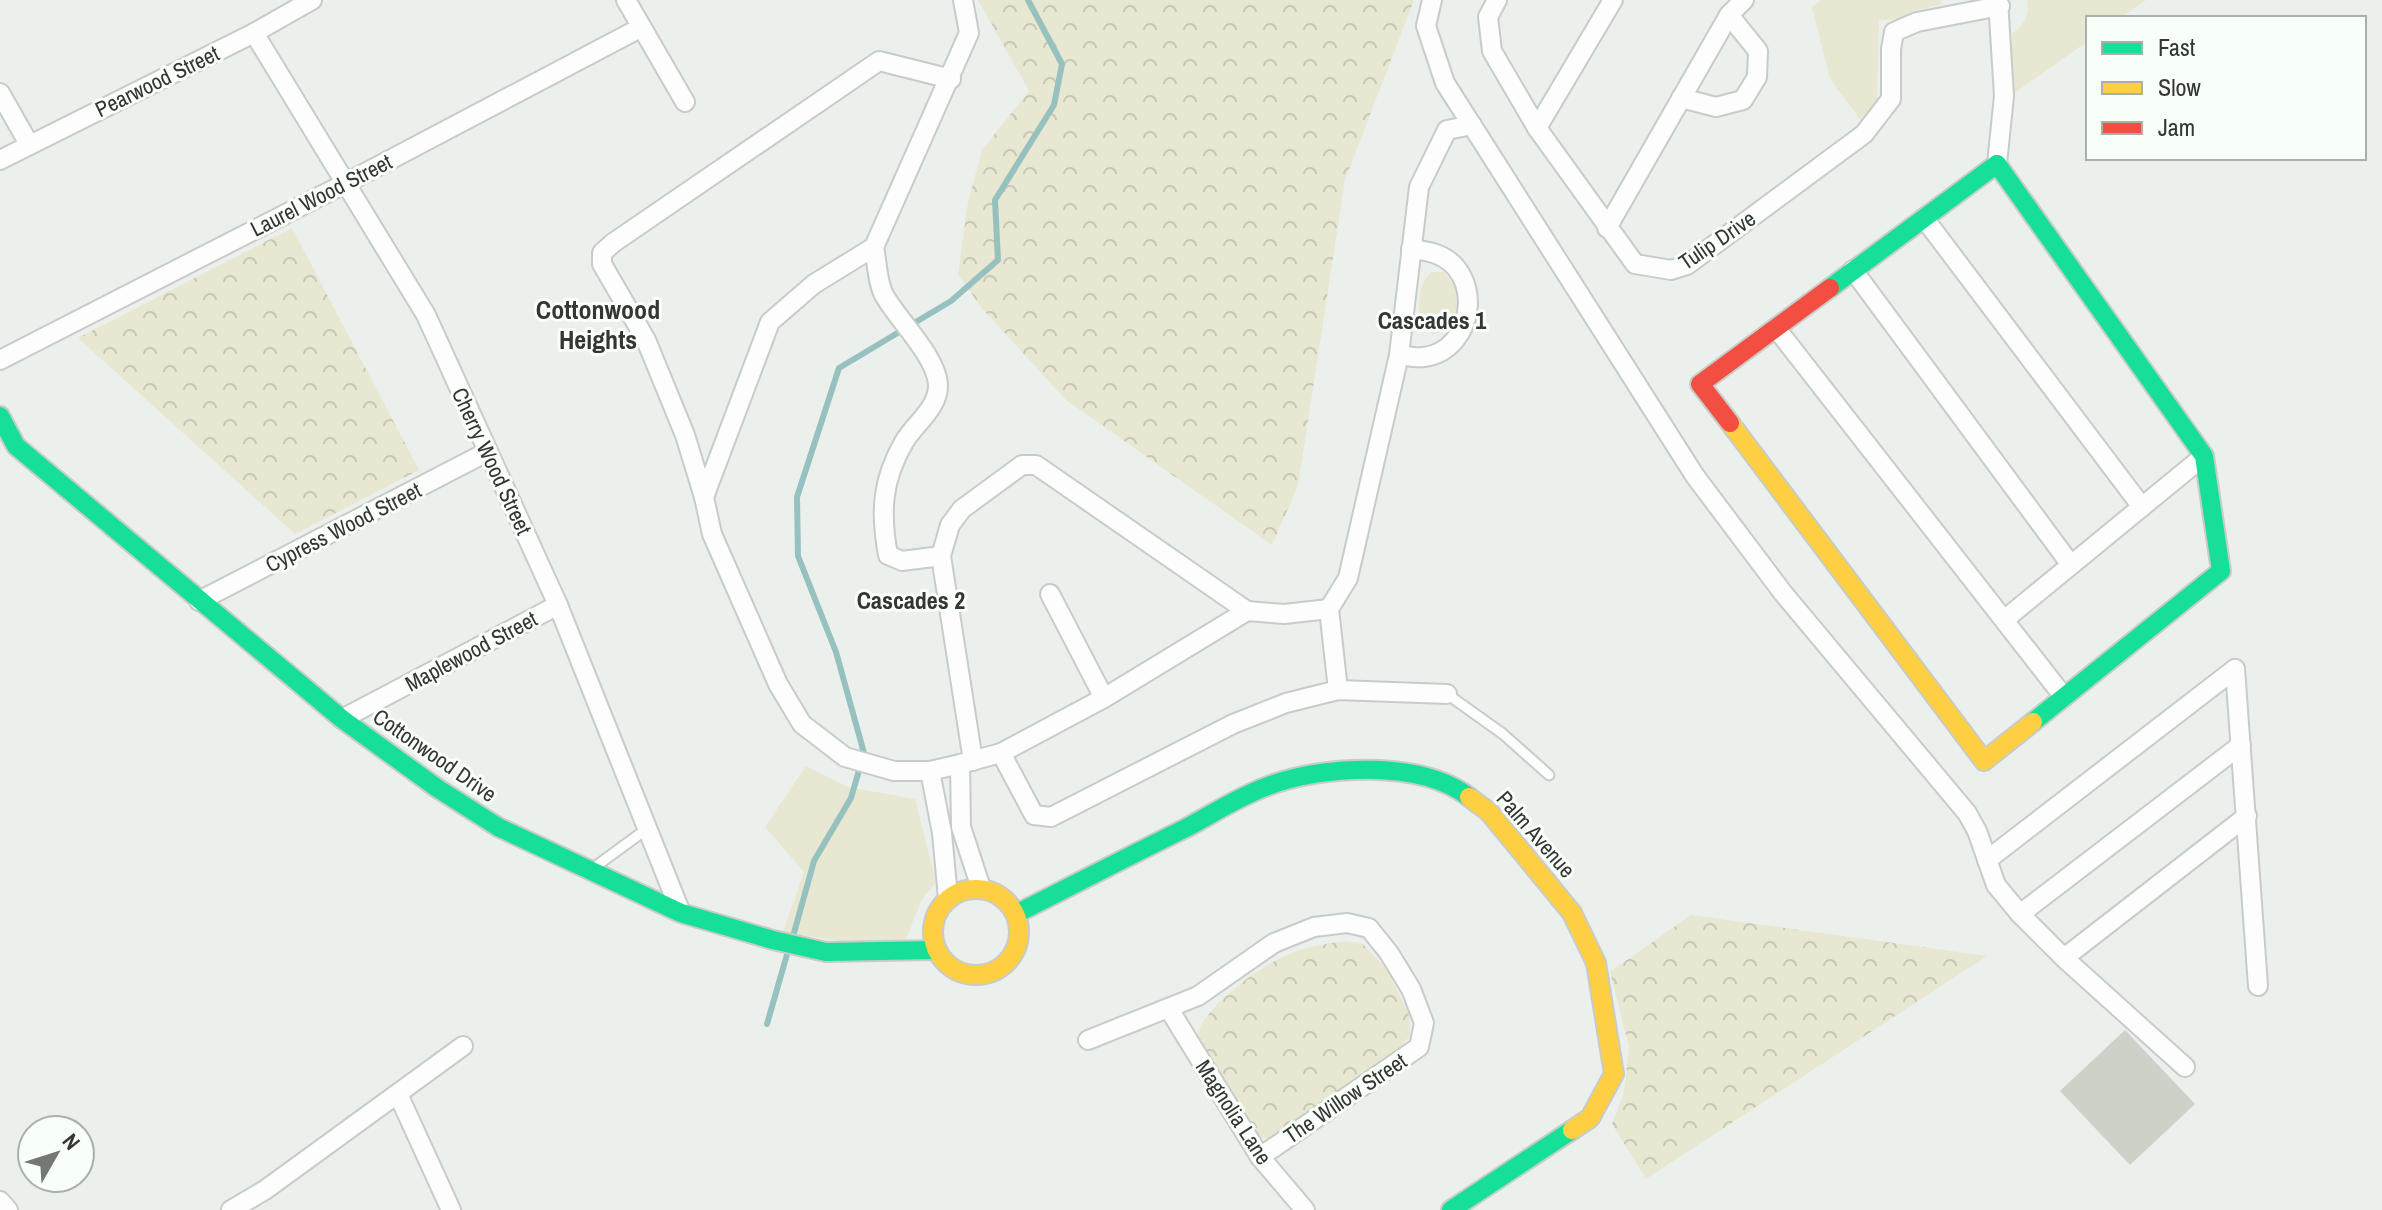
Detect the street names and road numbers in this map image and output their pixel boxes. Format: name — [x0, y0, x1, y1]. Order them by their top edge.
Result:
street label: Pearwood Street — [90, 38, 224, 124]
street label: Laurel Wood Street — [245, 146, 397, 244]
street label: Tulip Drive — [1673, 203, 1761, 277]
street label: Cherry Wood Street — [445, 383, 539, 539]
street label: Cypress Wood Street — [260, 475, 426, 579]
street label: Maplewood Street — [400, 604, 542, 698]
street label: Cottonwood Drive — [367, 701, 503, 809]
street label: Palm Avenue — [1490, 784, 1582, 884]
street label: The Willow Street — [1278, 1046, 1412, 1150]
street label: Magnolia Lane — [1189, 1054, 1279, 1170]

